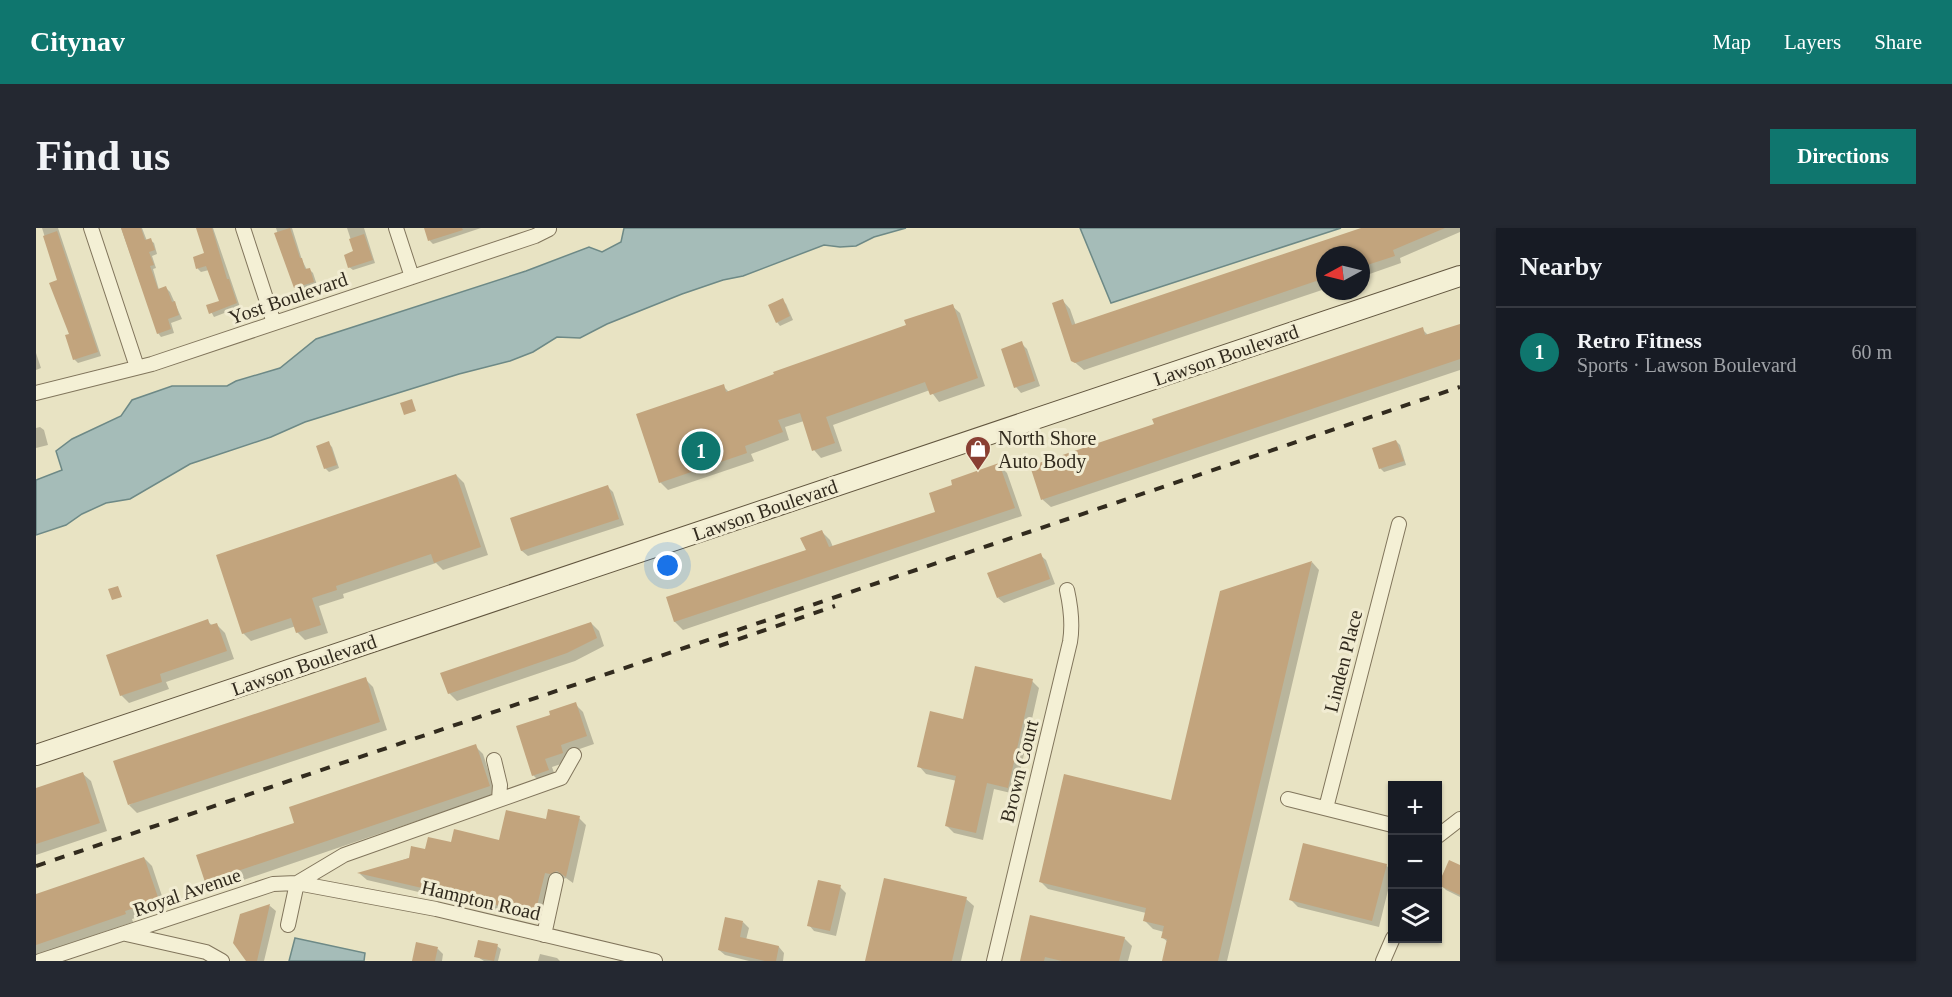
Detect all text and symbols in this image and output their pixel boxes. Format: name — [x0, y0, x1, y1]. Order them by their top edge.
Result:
text: Citynav — [30, 26, 125, 57]
text: Map — [1713, 30, 1751, 54]
text: Layers — [1784, 30, 1841, 54]
text: Share — [1874, 30, 1922, 54]
button: Directions — [1770, 129, 1916, 184]
text: Find us — [36, 133, 170, 179]
north arrow — [1316, 246, 1370, 300]
text: Nearby — [1520, 252, 1602, 281]
street label: Yost Boulevard — [226, 267, 350, 329]
street label: Lawson Boulevard — [1151, 320, 1301, 390]
text: Retro Fitness — [1577, 328, 1702, 353]
text: 1 — [1535, 341, 1545, 363]
text: 60 m — [1851, 341, 1892, 363]
text: Sports · Lawson Boulevard — [1577, 354, 1796, 376]
place label: North Shore Auto Body — [998, 427, 1096, 473]
pin: 1 — [682, 428, 720, 474]
shop icon: North Shore Auto Body — [963, 434, 993, 472]
street label: Lawson Boulevard — [690, 475, 840, 545]
your location — [653, 551, 682, 580]
street label: Linden Place — [1320, 607, 1366, 715]
street label: Lawson Boulevard — [229, 630, 379, 700]
street label: Brown Court — [996, 717, 1042, 825]
map controls — [1388, 781, 1442, 943]
button: + — [1388, 781, 1442, 835]
button: − — [1388, 835, 1442, 889]
street label: Royal Avenue — [130, 863, 244, 922]
street label: Hampton Road — [419, 876, 543, 925]
button: layers — [1388, 889, 1442, 943]

